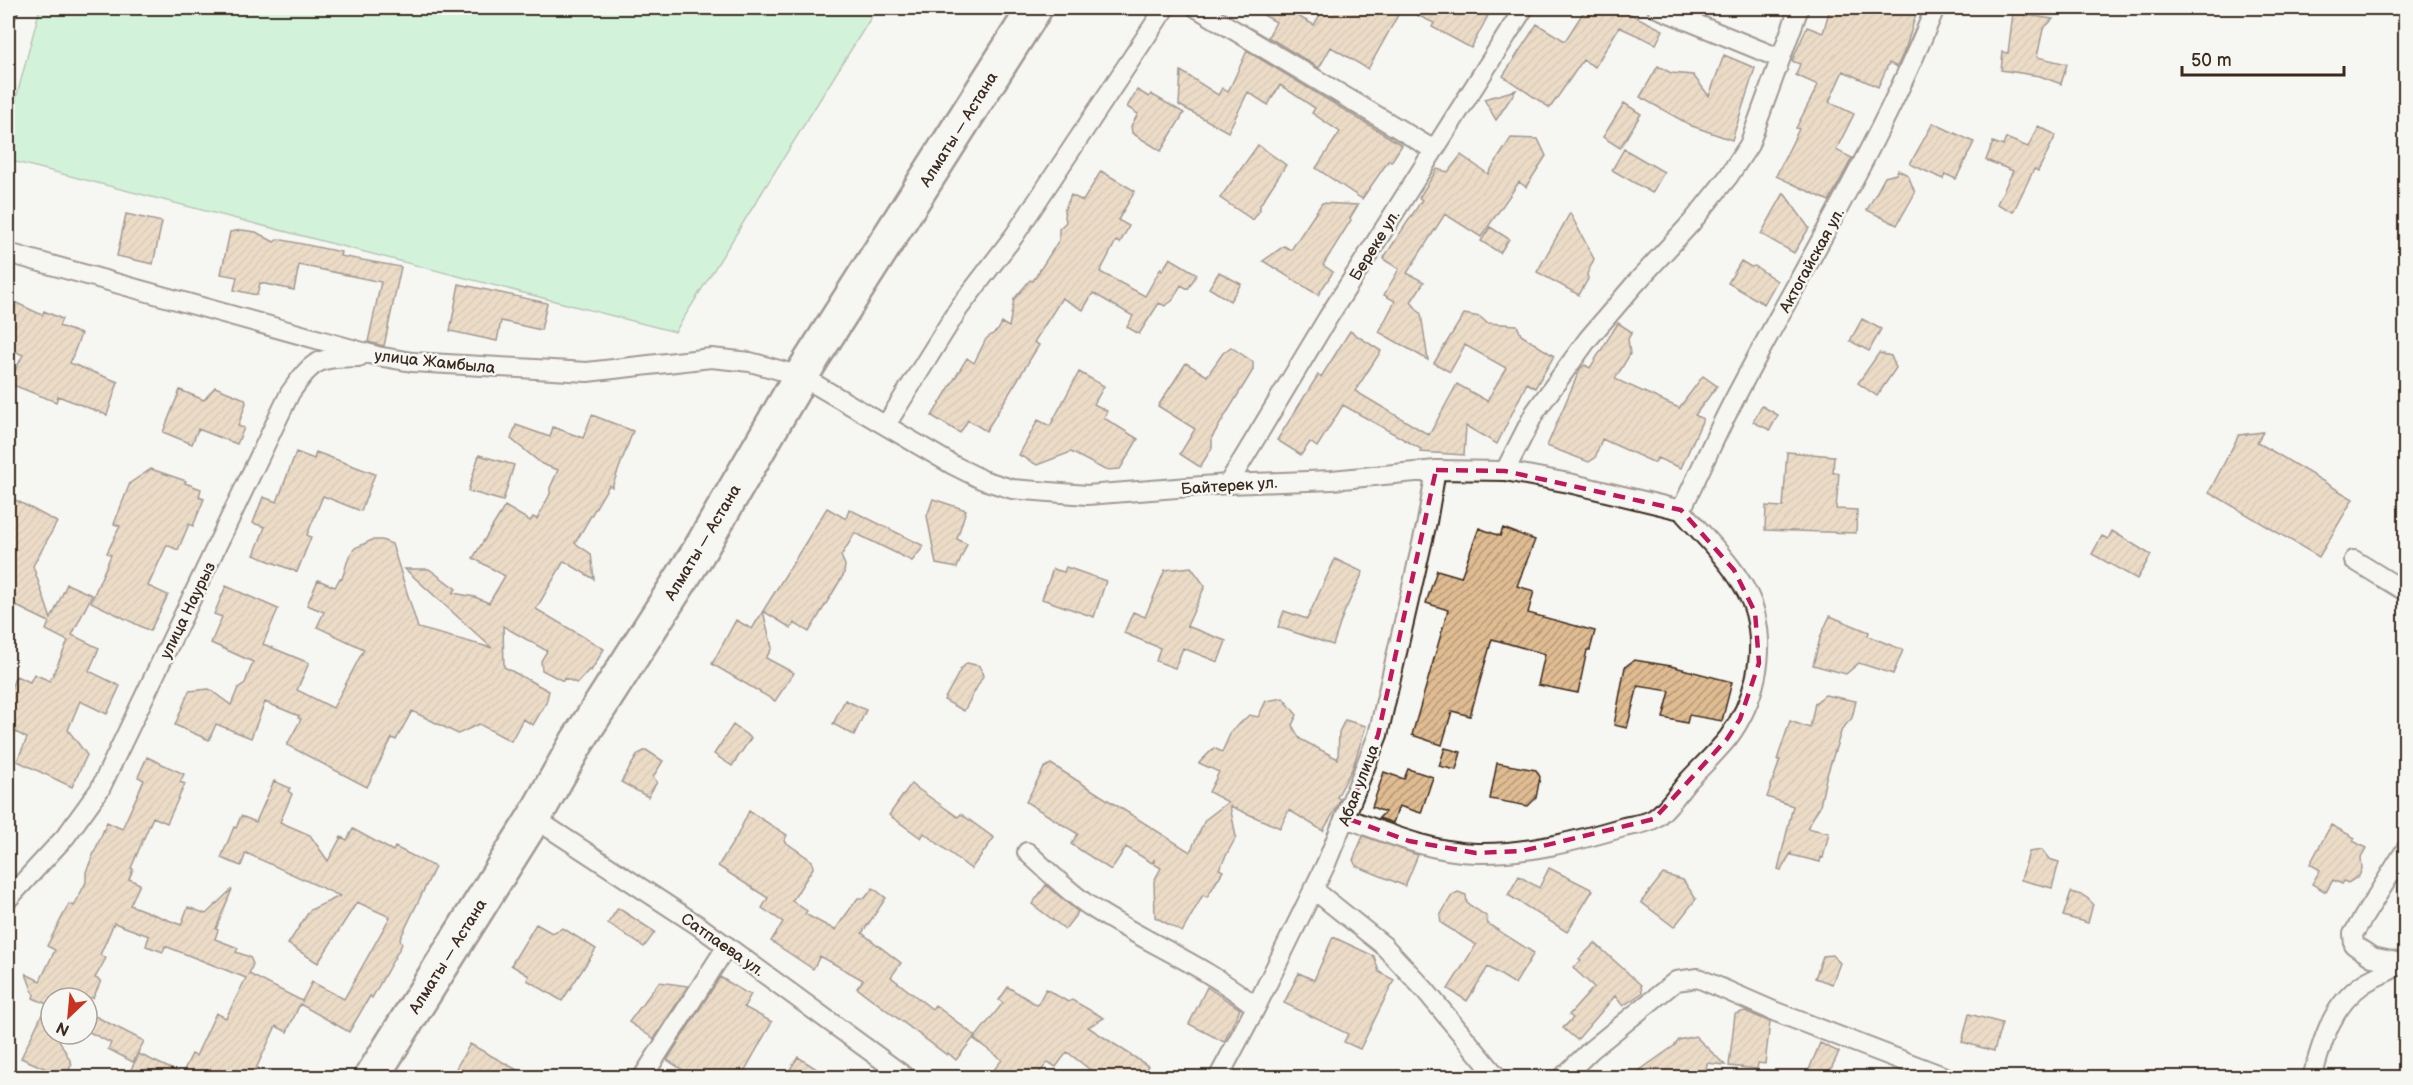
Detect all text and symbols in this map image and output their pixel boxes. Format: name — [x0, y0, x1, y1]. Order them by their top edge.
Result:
scale bar — [2182, 39, 2344, 77]
text: 50 m — [2191, 50, 2232, 71]
street label: Алматы — Астана — [916, 68, 1003, 192]
street label: Актогайская ул. — [1775, 205, 1849, 317]
street label: Береке ул. — [1346, 207, 1404, 284]
street label: улица Жамбыла — [373, 347, 497, 378]
street label: Байтерек ул. — [1180, 474, 1278, 499]
street label: Алматы — Астана — [661, 481, 746, 605]
street label: улица Наурыз — [157, 559, 220, 662]
street label: Абая улица — [1335, 742, 1384, 830]
street label: Алматы — Астана — [405, 895, 492, 1019]
street label: Сатпаева ул. — [677, 910, 767, 981]
north arrow — [39, 986, 99, 1046]
text: N — [54, 1017, 73, 1039]

